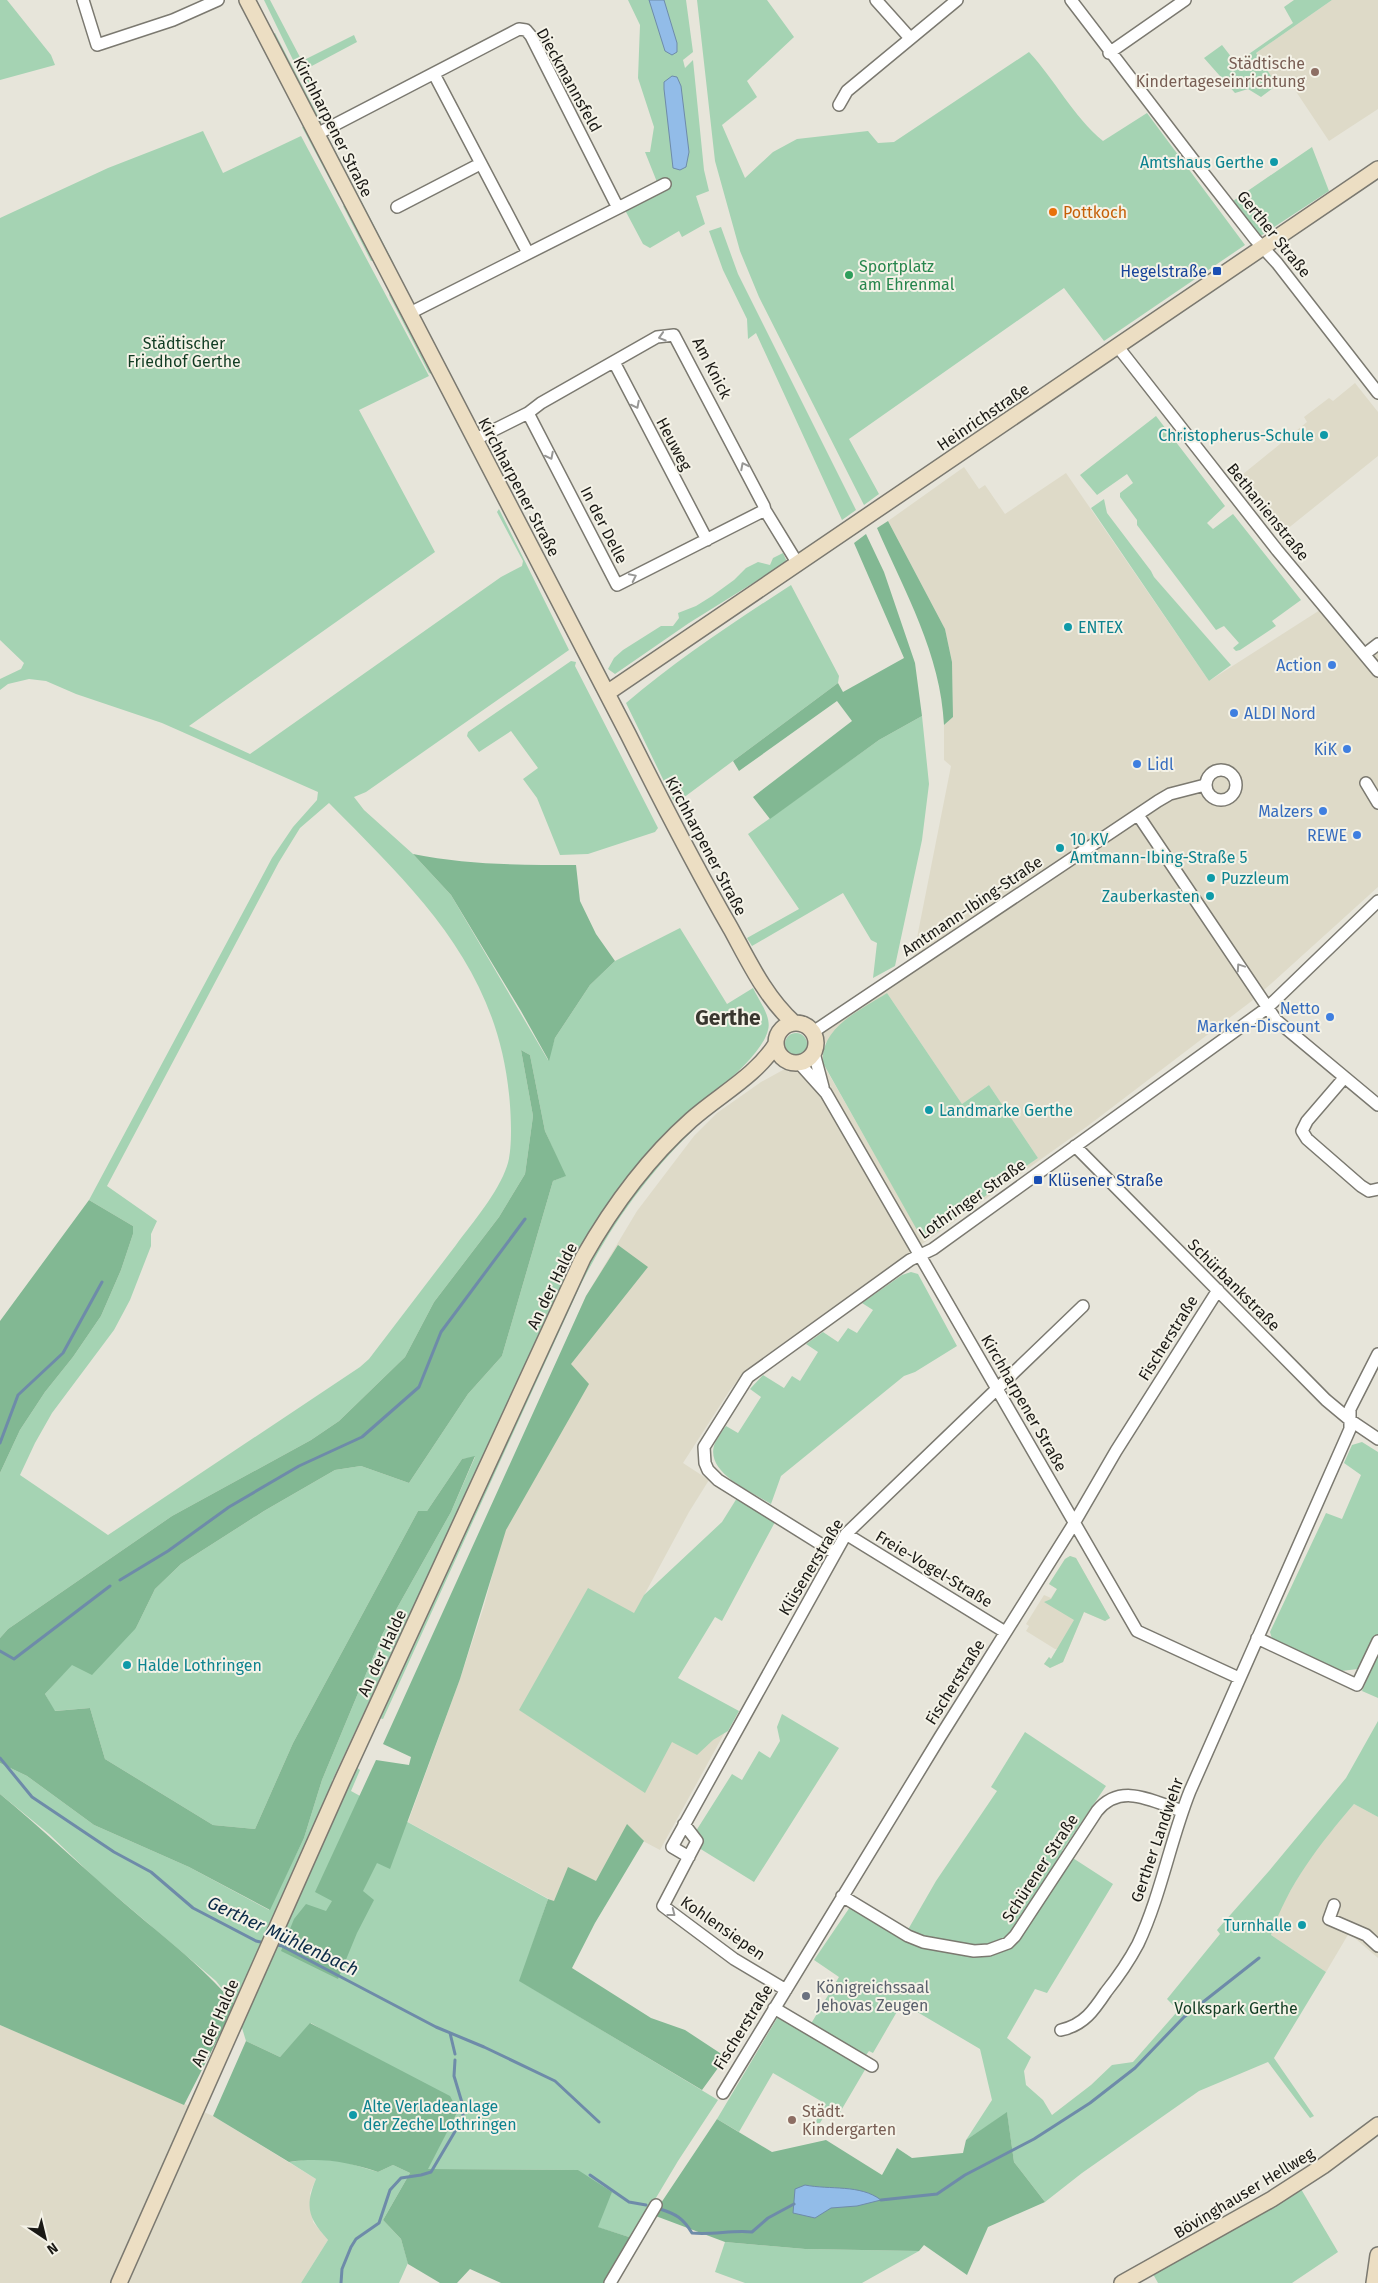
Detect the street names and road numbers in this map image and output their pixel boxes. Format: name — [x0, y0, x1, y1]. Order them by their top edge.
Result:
street label: Dieckmannsfeld — [533, 25, 605, 135]
street label: Kirchharpener Straße — [289, 54, 377, 200]
street label: Gerther Straße — [1233, 187, 1315, 281]
street label: Am Knick — [688, 334, 736, 403]
street label: Heinrichstraße — [933, 379, 1033, 455]
street label: Kirchharpener Straße — [474, 414, 564, 560]
street label: Heuweg — [652, 414, 696, 474]
street label: Bethanienstraße — [1223, 459, 1313, 565]
street label: In der Delle — [576, 483, 632, 567]
street label: Kirchharpener Straße — [661, 773, 751, 919]
street label: Amtmann-Ibing-Straße — [898, 852, 1046, 960]
street label: Lothringer Straße — [915, 1155, 1029, 1243]
street label: Schürbankstraße — [1184, 1235, 1284, 1335]
street label: An der Halde — [523, 1240, 581, 1332]
street label: Fischerstraße — [1134, 1292, 1202, 1384]
street label: Kirchharpener Straße — [977, 1331, 1071, 1475]
street label: Klüsenerstraße — [775, 1515, 847, 1619]
street label: Freie-Vogel-Straße — [872, 1527, 996, 1611]
street label: An der Halde — [354, 1606, 410, 1700]
street label: Fischerstraße — [921, 1636, 989, 1728]
street label: Gerther Landwehr — [1127, 1774, 1187, 1905]
street label: Schürener Straße — [998, 1810, 1082, 1926]
street label: Kohlensiepen — [677, 1892, 769, 1964]
street label: An der Halde — [187, 1976, 243, 2070]
street label: Fischerstraße — [709, 1981, 777, 2073]
street label: Bövinghauser Hellweg — [1170, 2143, 1318, 2242]

